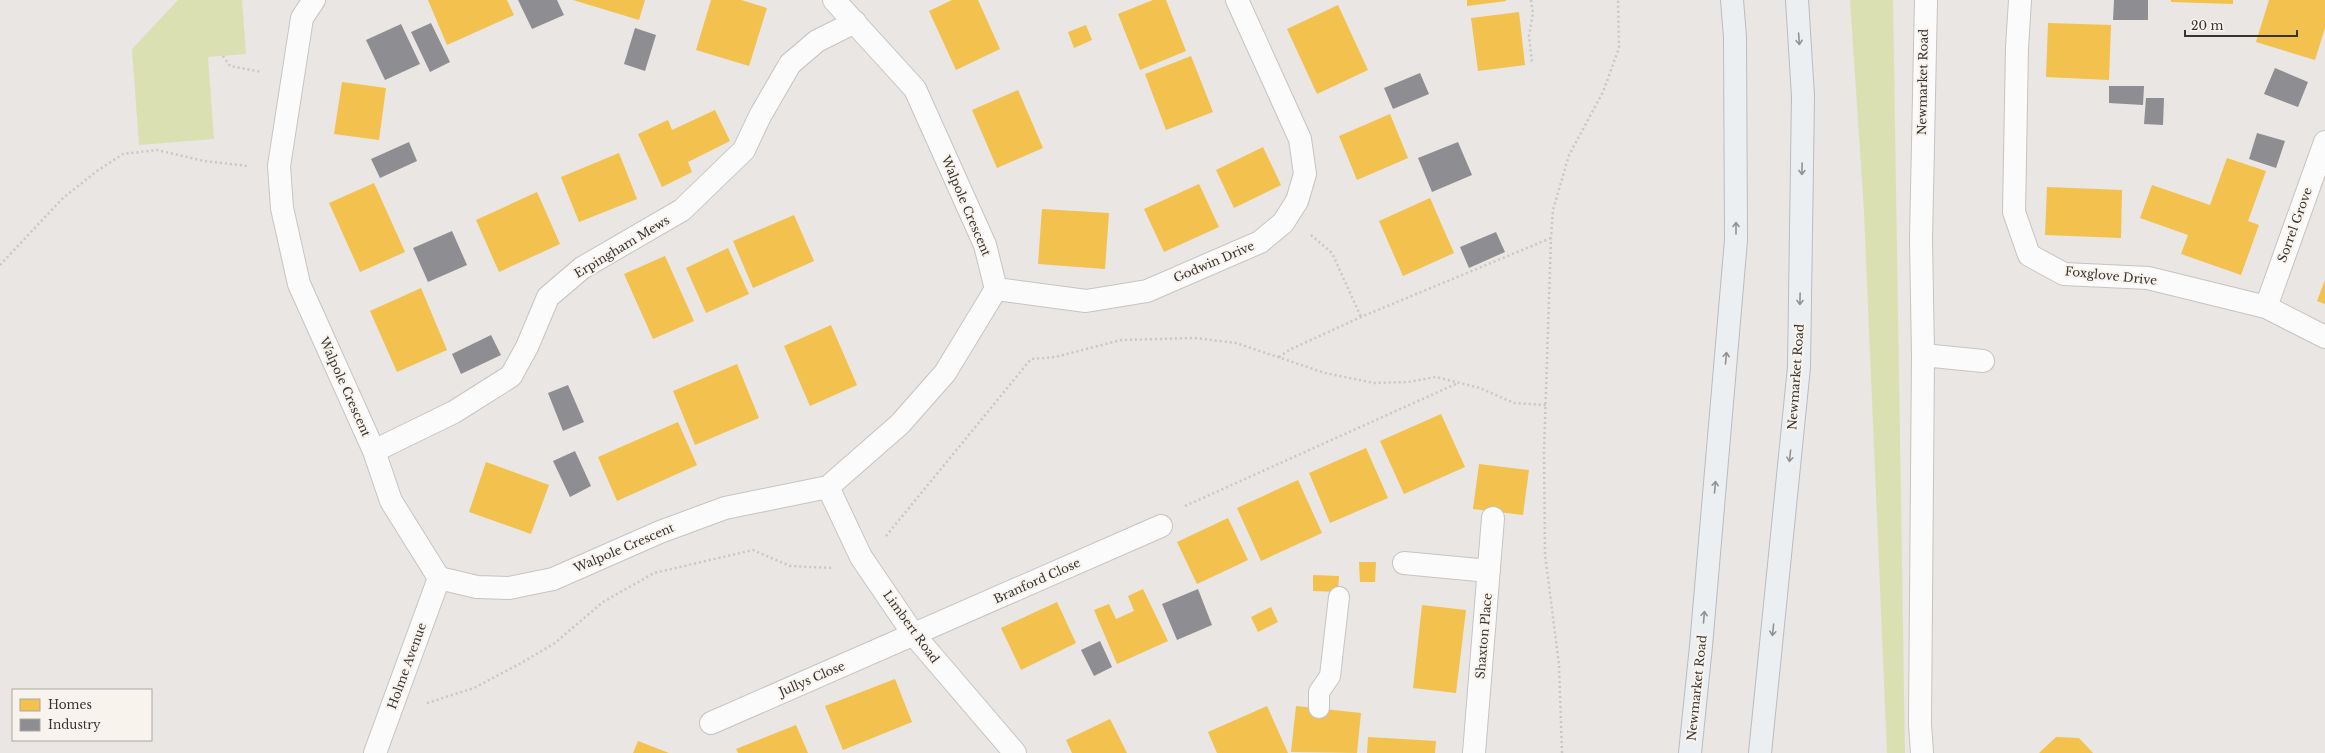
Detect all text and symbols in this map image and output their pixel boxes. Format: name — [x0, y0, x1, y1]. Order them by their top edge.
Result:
scale bar — [2185, 12, 2297, 38]
text: 20 m — [2191, 18, 2223, 33]
street label: Newmarket Road — [1914, 29, 1931, 135]
one-way arrow — [1796, 32, 1803, 45]
street label: Walpole Crescent — [938, 152, 995, 259]
one-way arrow — [1798, 162, 1806, 175]
street label: Sorrel Grove — [2274, 185, 2315, 264]
street label: Erpingham Mews — [571, 212, 672, 281]
one-way arrow — [1732, 222, 1740, 235]
street label: Godwin Drive — [1171, 238, 1257, 285]
street label: Foxglove Drive — [2064, 263, 2158, 288]
one-way arrow — [1796, 292, 1804, 305]
street label: Newmarket Road — [1784, 323, 1807, 431]
street label: Walpole Crescent — [316, 334, 374, 439]
one-way arrow — [1722, 352, 1729, 365]
one-way arrow — [1786, 449, 1793, 462]
one-way arrow — [1711, 481, 1718, 494]
street label: Walpole Crescent — [570, 519, 677, 576]
street label: Branford Close — [991, 555, 1083, 606]
street label: Limbert Road — [880, 587, 943, 666]
street label: Shaxton Place — [1472, 592, 1495, 680]
one-way arrow — [1700, 611, 1707, 624]
street label: Holme Avenue — [384, 620, 429, 711]
one-way arrow — [1769, 623, 1776, 636]
street label: Newmarket Road — [1683, 634, 1710, 742]
street label: Jullys Close — [775, 658, 847, 700]
legend — [12, 689, 152, 741]
text: Homes — [48, 697, 92, 712]
text: Industry — [48, 717, 101, 732]

